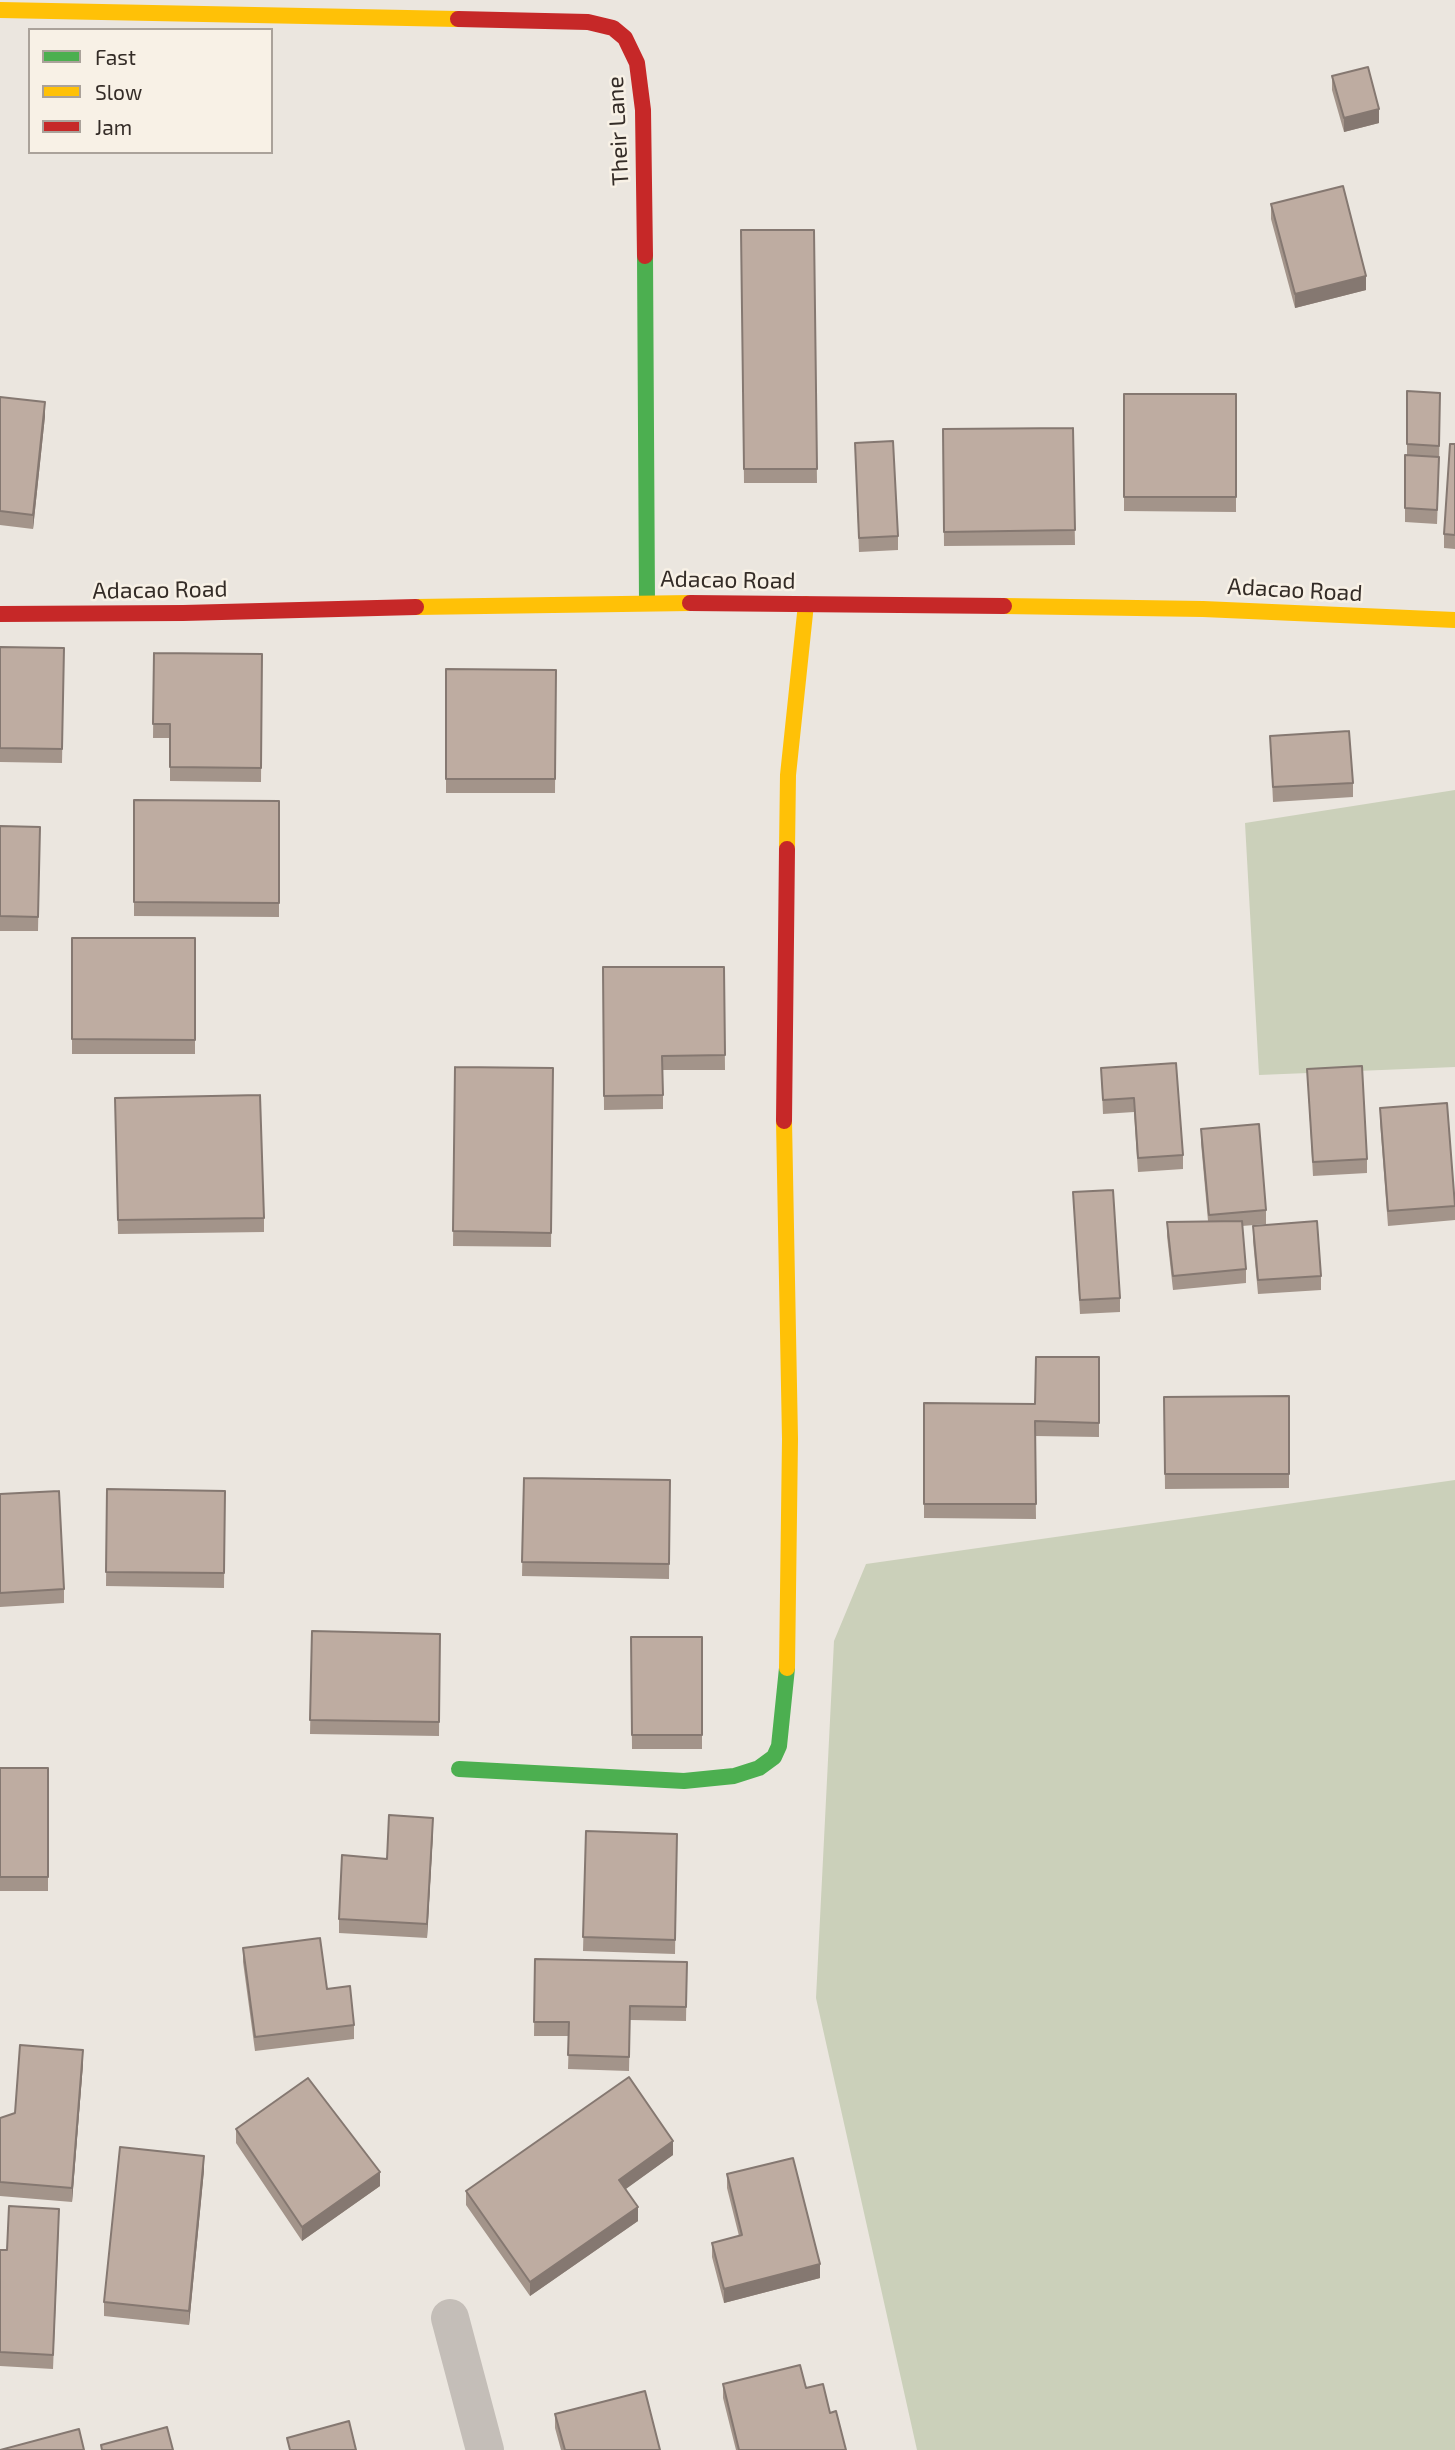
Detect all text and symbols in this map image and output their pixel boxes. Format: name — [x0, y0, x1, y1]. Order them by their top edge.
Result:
legend — [28, 28, 273, 154]
text: Fast — [95, 44, 136, 69]
street label: Their Lane — [601, 76, 635, 186]
text: Slow — [95, 79, 142, 104]
text: Jam — [95, 114, 132, 139]
street label: Adacao Road — [660, 565, 796, 595]
street label: Adacao Road — [1227, 573, 1363, 607]
street label: Adacao Road — [92, 575, 228, 605]

